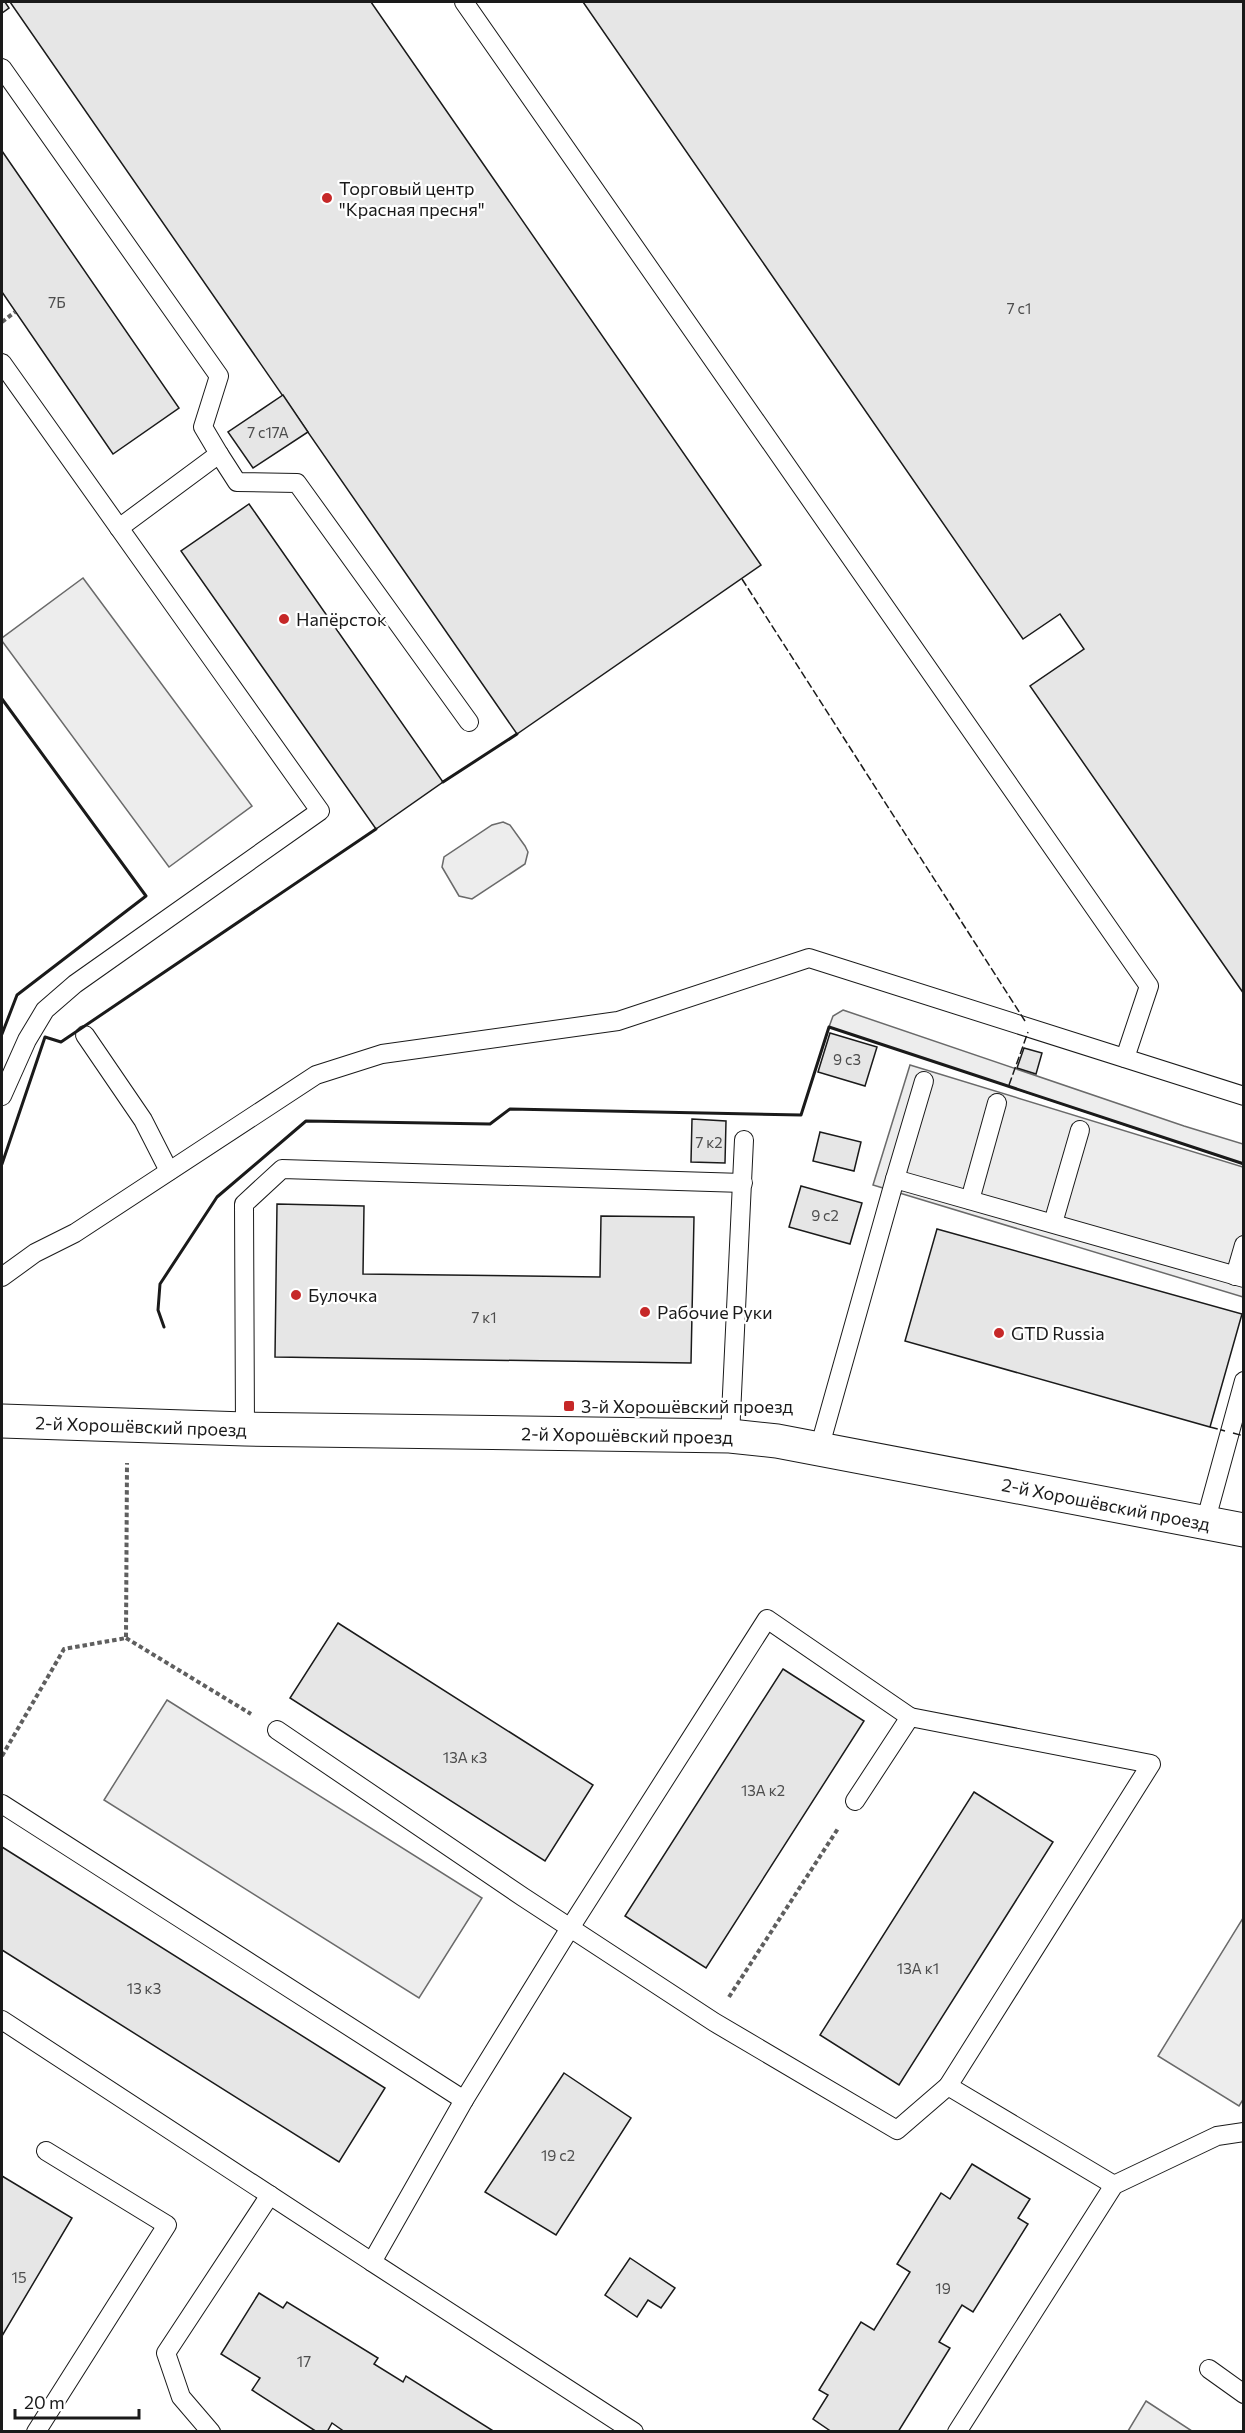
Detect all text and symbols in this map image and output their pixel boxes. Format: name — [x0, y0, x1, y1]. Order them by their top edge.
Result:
place label: Торговый центр "Красная пресня" — [339, 177, 485, 220]
marker: Торговый центр "Красная пресня" — [320, 191, 334, 205]
house number: 7Б — [48, 293, 66, 311]
house number: 7 с1 — [1007, 299, 1031, 317]
house number: 7 с17А — [247, 423, 289, 441]
place label: Напёрсток — [296, 608, 387, 630]
marker: Напёрсток — [277, 612, 291, 626]
house number: 9 с3 — [833, 1050, 861, 1068]
house number: 7 к2 — [695, 1133, 723, 1151]
house number: 9 с2 — [811, 1206, 839, 1224]
place label: Булочка — [308, 1284, 377, 1306]
marker: Булочка — [289, 1288, 303, 1302]
place label: Рабочие Руки — [657, 1301, 773, 1323]
marker: Рабочие Руки — [638, 1305, 652, 1319]
house number: 7 к1 — [471, 1308, 497, 1326]
place label: GTD Russia — [1011, 1322, 1105, 1344]
marker: GTD Russia — [992, 1326, 1006, 1340]
place label: 3-й Хорошёвский проезд — [581, 1395, 794, 1417]
marker: 3-й Хорошёвский проезд — [562, 1399, 576, 1413]
street label: 2-й Хорошёвский проезд — [35, 1411, 248, 1441]
street label: 2-й Хорошёвский проезд — [521, 1422, 734, 1448]
street label: 2-й Хорошёвский проезд — [1000, 1473, 1213, 1535]
house number: 13А к3 — [443, 1748, 487, 1766]
house number: 13А к2 — [741, 1781, 785, 1799]
house number: 13А к1 — [897, 1959, 939, 1977]
house number: 13 к3 — [127, 1979, 161, 1997]
house number: 19 с2 — [541, 2146, 575, 2164]
house number: 15 — [11, 2268, 27, 2286]
house number: 19 — [935, 2279, 951, 2297]
house number: 17 — [297, 2352, 311, 2370]
scale bar — [15, 2382, 140, 2420]
text: 20 m — [24, 2391, 65, 2413]

